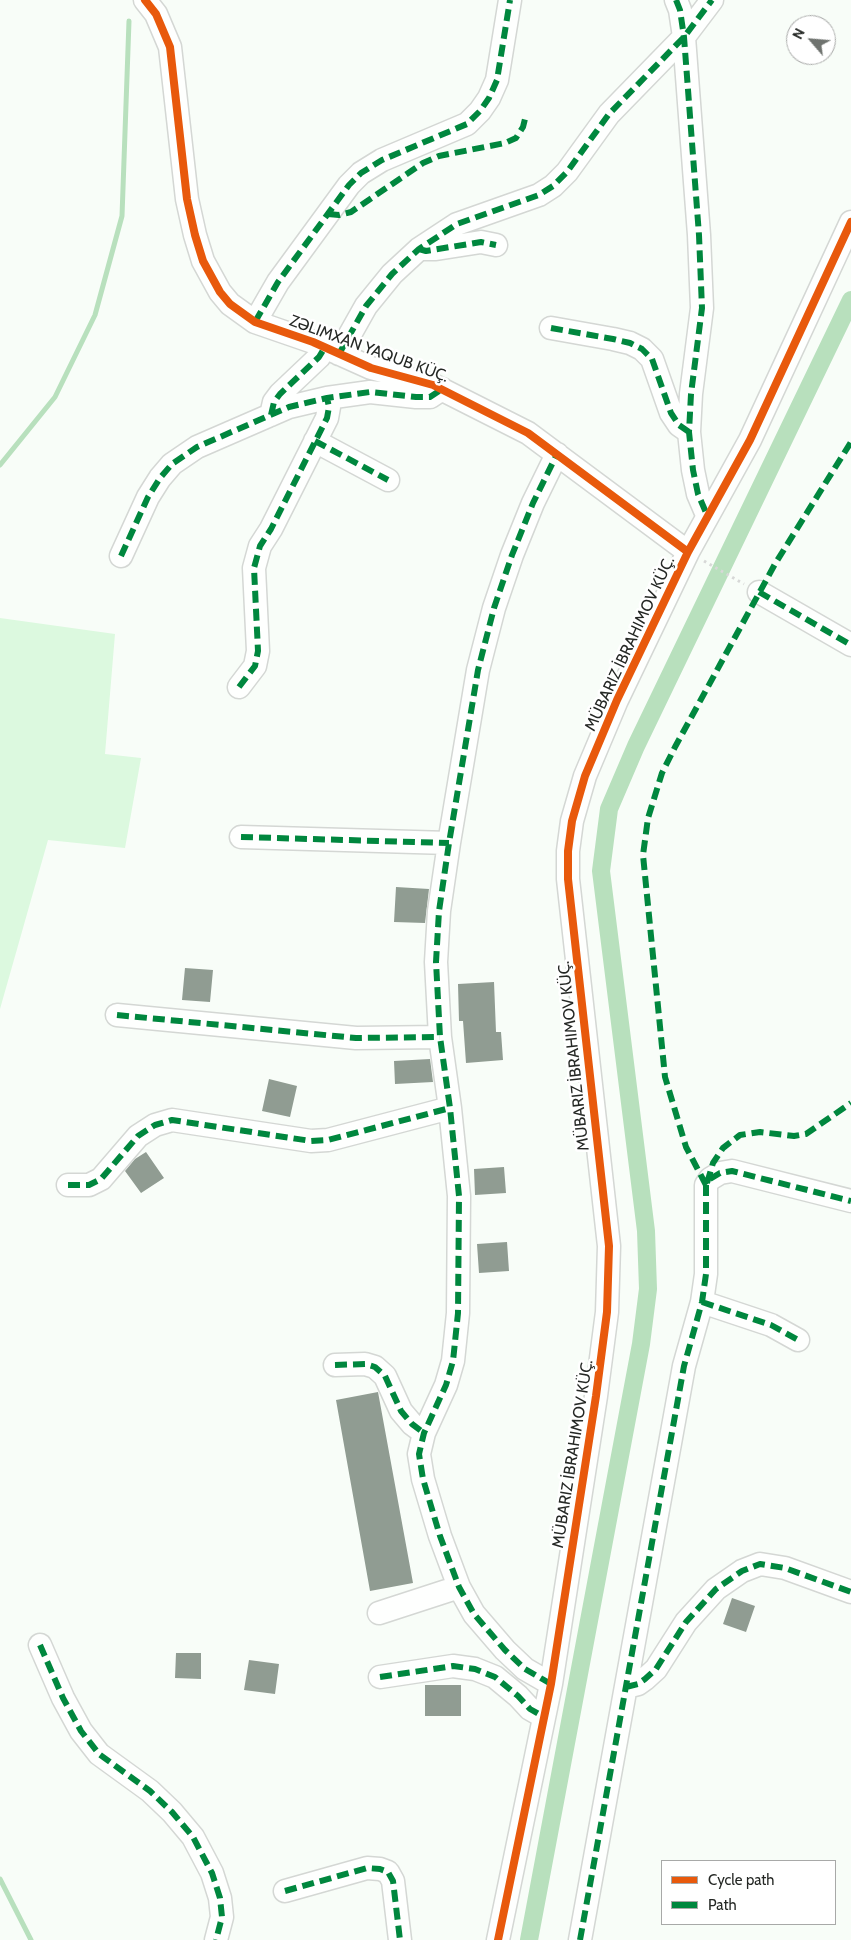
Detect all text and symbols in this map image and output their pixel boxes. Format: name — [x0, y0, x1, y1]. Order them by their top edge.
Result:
north arrow — [786, 15, 836, 65]
text: N — [788, 25, 809, 42]
street label: ZƏLIMXAN YAQUB KÜÇ. — [287, 311, 451, 387]
street label: MÜBARIZ İBRAHIMOV KÜÇ. — [581, 554, 679, 734]
street label: MÜBARIZ İBRAHIMOV KÜÇ. — [554, 960, 594, 1152]
street label: MÜBARIZ İBRAHIMOV KÜÇ. — [549, 1358, 597, 1550]
legend — [661, 1860, 836, 1925]
text: Cycle path — [708, 1871, 774, 1889]
text: Path — [708, 1896, 737, 1914]

